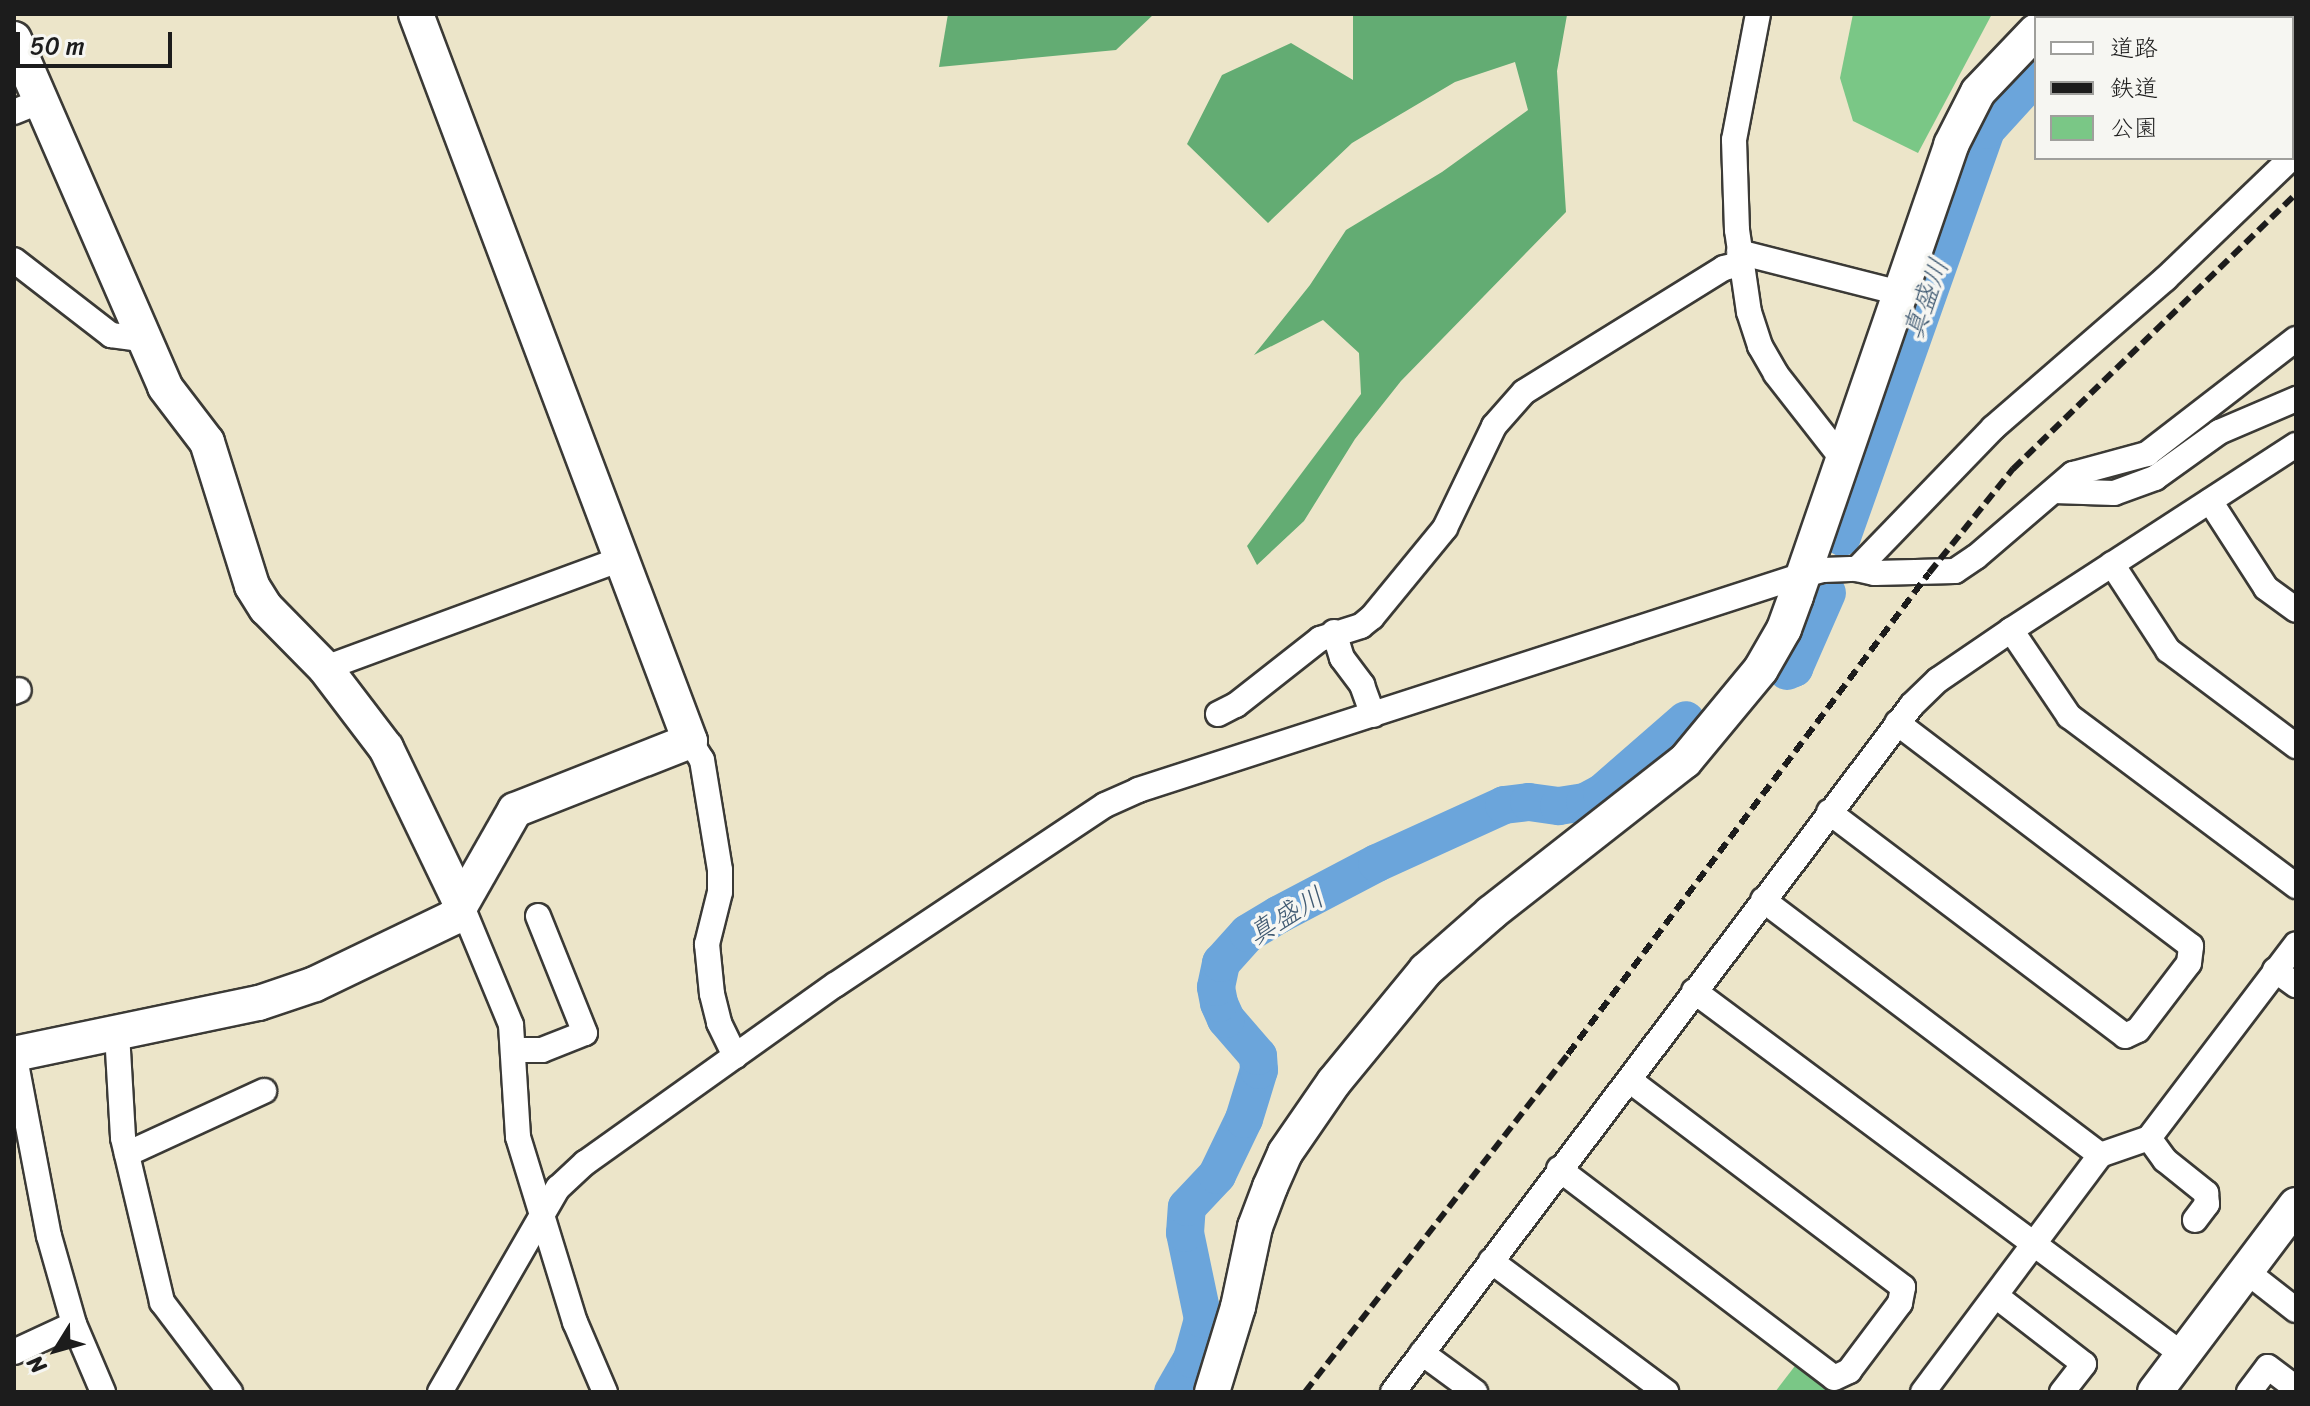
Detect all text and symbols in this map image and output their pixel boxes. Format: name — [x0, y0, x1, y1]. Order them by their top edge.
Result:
scale bar — [20, 16, 176, 66]
legend — [2034, 16, 2294, 160]
text: 50 m — [30, 25, 85, 67]
text: 道路 — [2110, 27, 2158, 69]
text: 鉄道 — [2110, 67, 2158, 109]
text: 公園 — [2110, 107, 2158, 149]
water label: 真盛川 — [1896, 254, 1956, 344]
water label: 真盛川 — [1241, 880, 1331, 952]
north arrow — [16, 1310, 96, 1390]
text: N — [16, 1347, 57, 1383]

